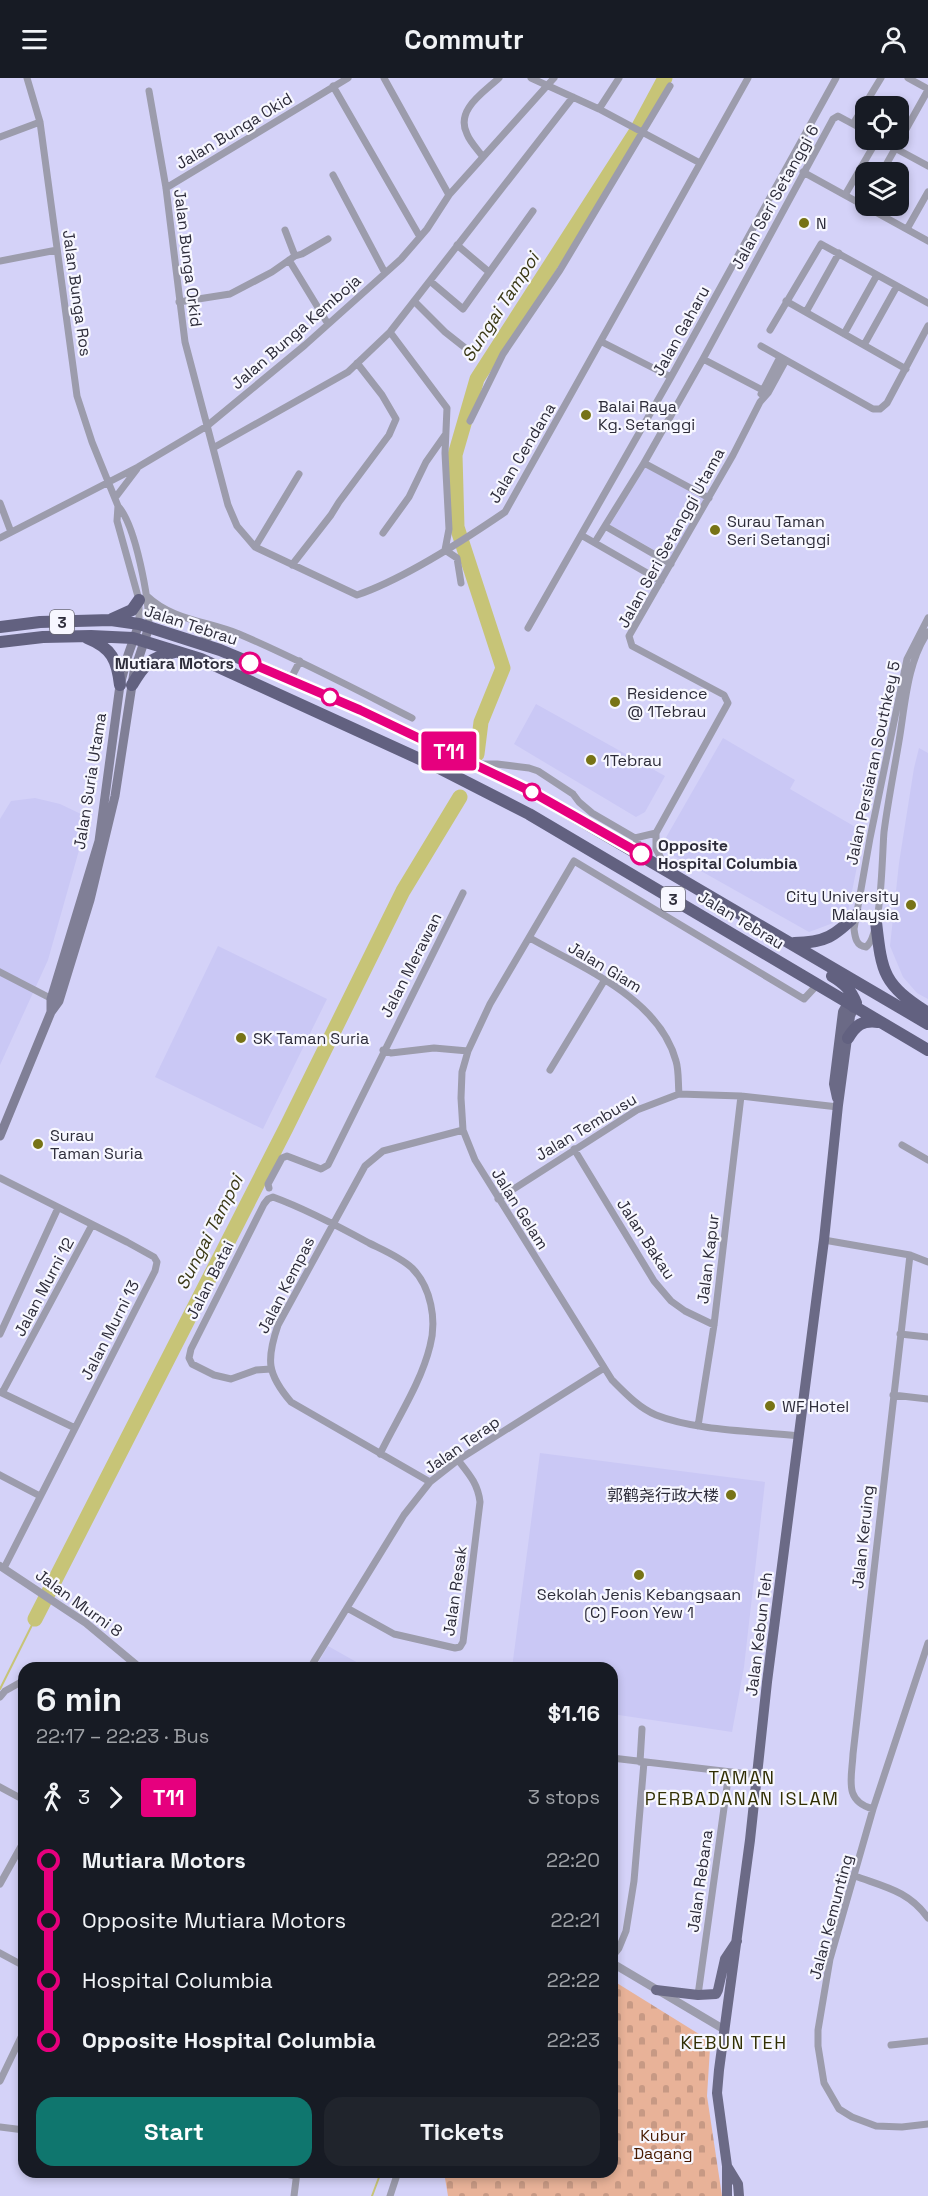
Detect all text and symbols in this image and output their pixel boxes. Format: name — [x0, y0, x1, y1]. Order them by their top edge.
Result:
text: Commutr — [404, 22, 524, 57]
icon: menu — [18, 23, 51, 56]
icon: person — [877, 23, 910, 56]
street label: Jalan Bunga Okid — [172, 88, 296, 174]
map controls — [855, 96, 909, 216]
button: locate — [855, 96, 909, 150]
street label: Jalan Seri Setanggi 6 — [726, 121, 824, 273]
button: layers — [855, 162, 909, 216]
street label: Jalan Bunga Orkid — [169, 188, 207, 328]
place label: N — [816, 213, 827, 234]
marker: N — [797, 216, 811, 230]
street label: Jalan Bunga Ros — [58, 228, 96, 358]
water label: Sungai Tampoi — [456, 246, 545, 366]
street label: Jalan Bunga Kemboja — [227, 270, 365, 394]
street label: Jalan Gaharu — [648, 282, 714, 380]
place label: Balai Raya Kg. Setanggi — [598, 396, 695, 435]
street label: Jalan Cendana — [484, 399, 560, 507]
marker: Balai Raya Kg. Setanggi — [579, 408, 593, 422]
street label: Jalan Seri Setanggi Utama — [613, 444, 729, 632]
place label: Surau Taman Seri Setanggi — [727, 511, 830, 550]
marker: Surau Taman Seri Setanggi — [708, 523, 722, 537]
street label: Jalan Tebrau — [142, 600, 240, 650]
road number: 3 — [50, 610, 74, 634]
marker: Mutiara Motors — [239, 652, 261, 674]
place label: Mutiara Motors — [115, 653, 234, 674]
street label: Jalan Persiaran Southkey 5 — [841, 659, 905, 867]
place label: Residence @ 1Tebrau — [627, 683, 708, 722]
unlabelled marker — [321, 688, 339, 706]
marker: Residence @ 1Tebrau — [608, 695, 622, 709]
street label: Jalan Suria Utama — [69, 711, 111, 851]
line badge: T11 — [414, 732, 484, 770]
text: T11 — [433, 738, 465, 765]
place label: 1Tebrau — [603, 750, 662, 771]
marker: 1Tebrau — [584, 753, 598, 767]
unlabelled marker — [523, 783, 541, 801]
place label: Opposite Hospital Columbia — [658, 835, 798, 874]
marker: Opposite Hospital Columbia — [630, 843, 652, 865]
street label: Jalan Tebrau — [694, 886, 788, 954]
place label: City University Malaysia — [786, 886, 899, 925]
road number: 3 — [661, 887, 685, 911]
marker: City University Malaysia — [904, 898, 918, 912]
street label: Jalan Merawan — [376, 909, 446, 1021]
street label: Jalan Giam — [564, 937, 646, 997]
place label: SK Taman Suria — [253, 1028, 369, 1049]
marker: SK Taman Suria — [234, 1031, 248, 1045]
street label: Jalan Tembusu — [532, 1089, 640, 1165]
place label: Surau Taman Suria — [50, 1125, 143, 1164]
marker: Surau Taman Suria — [31, 1137, 45, 1151]
street label: Jalan Gelam — [487, 1164, 553, 1254]
water label: Sungai Tampoi — [170, 1169, 249, 1293]
street label: Jalan Bakau — [612, 1195, 680, 1283]
street label: Jalan Kapur — [692, 1213, 724, 1305]
street label: Jalan Kempas — [253, 1233, 319, 1337]
street label: Jalan Murni 12 — [9, 1234, 79, 1340]
street label: Jalan Batai — [181, 1237, 239, 1323]
street label: Jalan Murni 13 — [76, 1277, 144, 1383]
place label: WF Hotel — [782, 1396, 849, 1417]
marker: WF Hotel — [763, 1399, 777, 1413]
street label: Jalan Terap — [420, 1411, 504, 1479]
street label: Jalan Keruing — [847, 1484, 879, 1590]
place label: 郭鹤尧行政大楼 — [607, 1485, 719, 1506]
marker: 郭鹤尧行政大楼 — [724, 1488, 738, 1502]
street label: Jalan Resak — [438, 1544, 472, 1638]
street label: Jalan Murni 8 — [31, 1564, 127, 1642]
marker: Sekolah Jenis Kebangsaan (C) Foon Yew 1 — [632, 1568, 646, 1582]
street label: Jalan Kebun Teh — [741, 1571, 777, 1697]
place label: Sekolah Jenis Kebangsaan (C) Foon Yew 1 — [537, 1584, 741, 1623]
text: 6 min — [36, 1679, 122, 1721]
text: $1.16 — [548, 1699, 600, 1727]
text: 22:17 – 22:23 · Bus — [36, 1723, 209, 1749]
district label: TAMAN PERBADANAN ISLAM — [645, 1766, 839, 1810]
icon: walk — [36, 1781, 69, 1814]
icon: forward — [99, 1781, 132, 1814]
text: 3 — [78, 1784, 90, 1810]
text: T11 — [153, 1784, 184, 1811]
text: 3 stops — [528, 1784, 600, 1810]
street label: Jalan Rebana — [682, 1828, 718, 1934]
text: Mutiara Motors — [82, 1846, 246, 1874]
text: 22:20 — [546, 1847, 600, 1873]
street label: Jalan Kemunting — [804, 1852, 858, 1982]
text: Opposite Mutiara Motors — [82, 1906, 346, 1934]
text: 22:21 — [550, 1907, 600, 1933]
text: Hospital Columbia — [82, 1966, 273, 1994]
text: 22:22 — [547, 1967, 600, 1993]
text: Opposite Hospital Columbia — [82, 2026, 376, 2054]
text: 22:23 — [547, 2027, 600, 2053]
district label: KEBUN TEH — [680, 2031, 788, 2054]
button: Start — [36, 2097, 312, 2166]
button: Tickets — [324, 2097, 600, 2166]
park label: Kubur Dagang — [633, 2125, 693, 2164]

